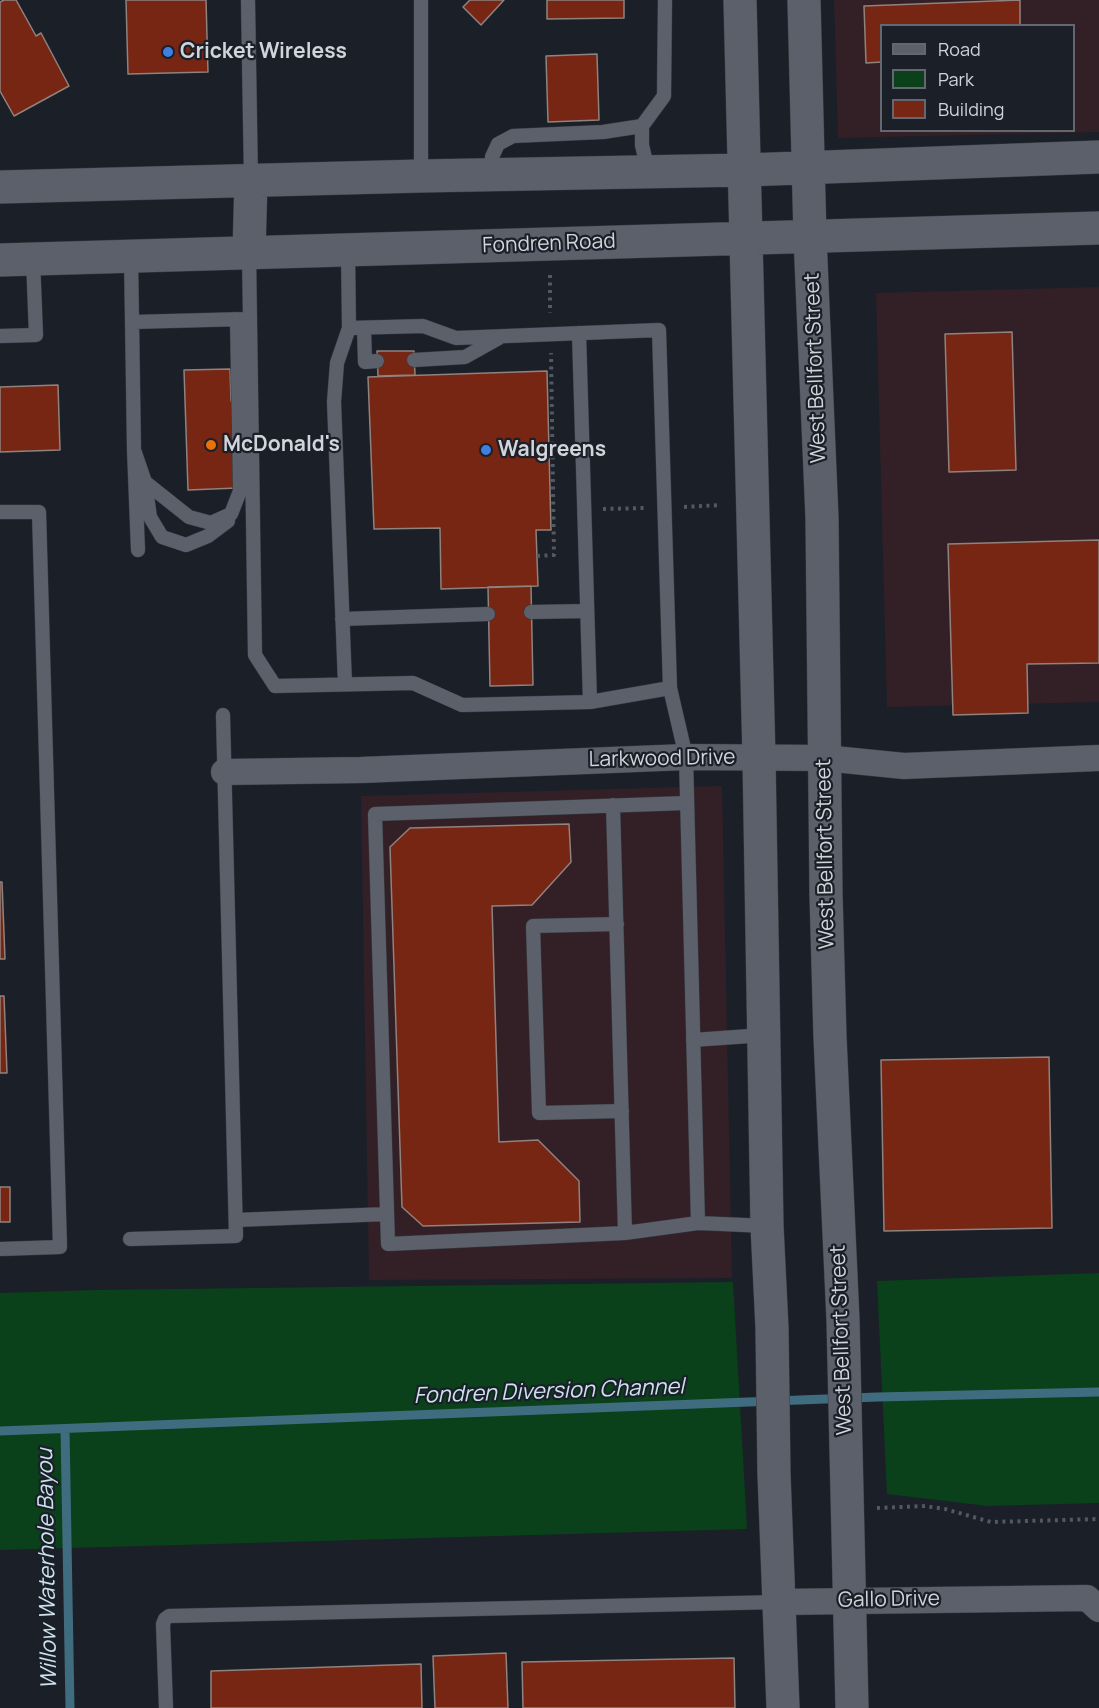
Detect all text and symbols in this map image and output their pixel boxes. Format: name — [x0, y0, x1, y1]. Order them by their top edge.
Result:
legend — [880, 24, 1075, 132]
text: Road — [938, 37, 981, 61]
place label: Cricket Wireless — [180, 39, 347, 65]
marker: Cricket Wireless — [161, 45, 175, 59]
text: Park — [938, 67, 974, 91]
text: Building — [938, 97, 1004, 121]
street label: Fondren Road — [482, 229, 616, 259]
street label: West Bellfort Street — [800, 272, 832, 464]
place label: McDonald's — [223, 432, 340, 458]
place label: Walgreens — [498, 437, 606, 463]
marker: McDonald's — [204, 438, 218, 452]
marker: Walgreens — [479, 443, 493, 457]
street label: Larkwood Drive — [588, 745, 736, 773]
street label: West Bellfort Street — [812, 759, 840, 949]
street label: West Bellfort Street — [826, 1244, 858, 1436]
water label: Fondren Diversion Channel — [413, 1374, 685, 1410]
water label: Willow Waterhole Bayou — [33, 1448, 63, 1690]
street label: Gallo Drive — [838, 1587, 940, 1613]

